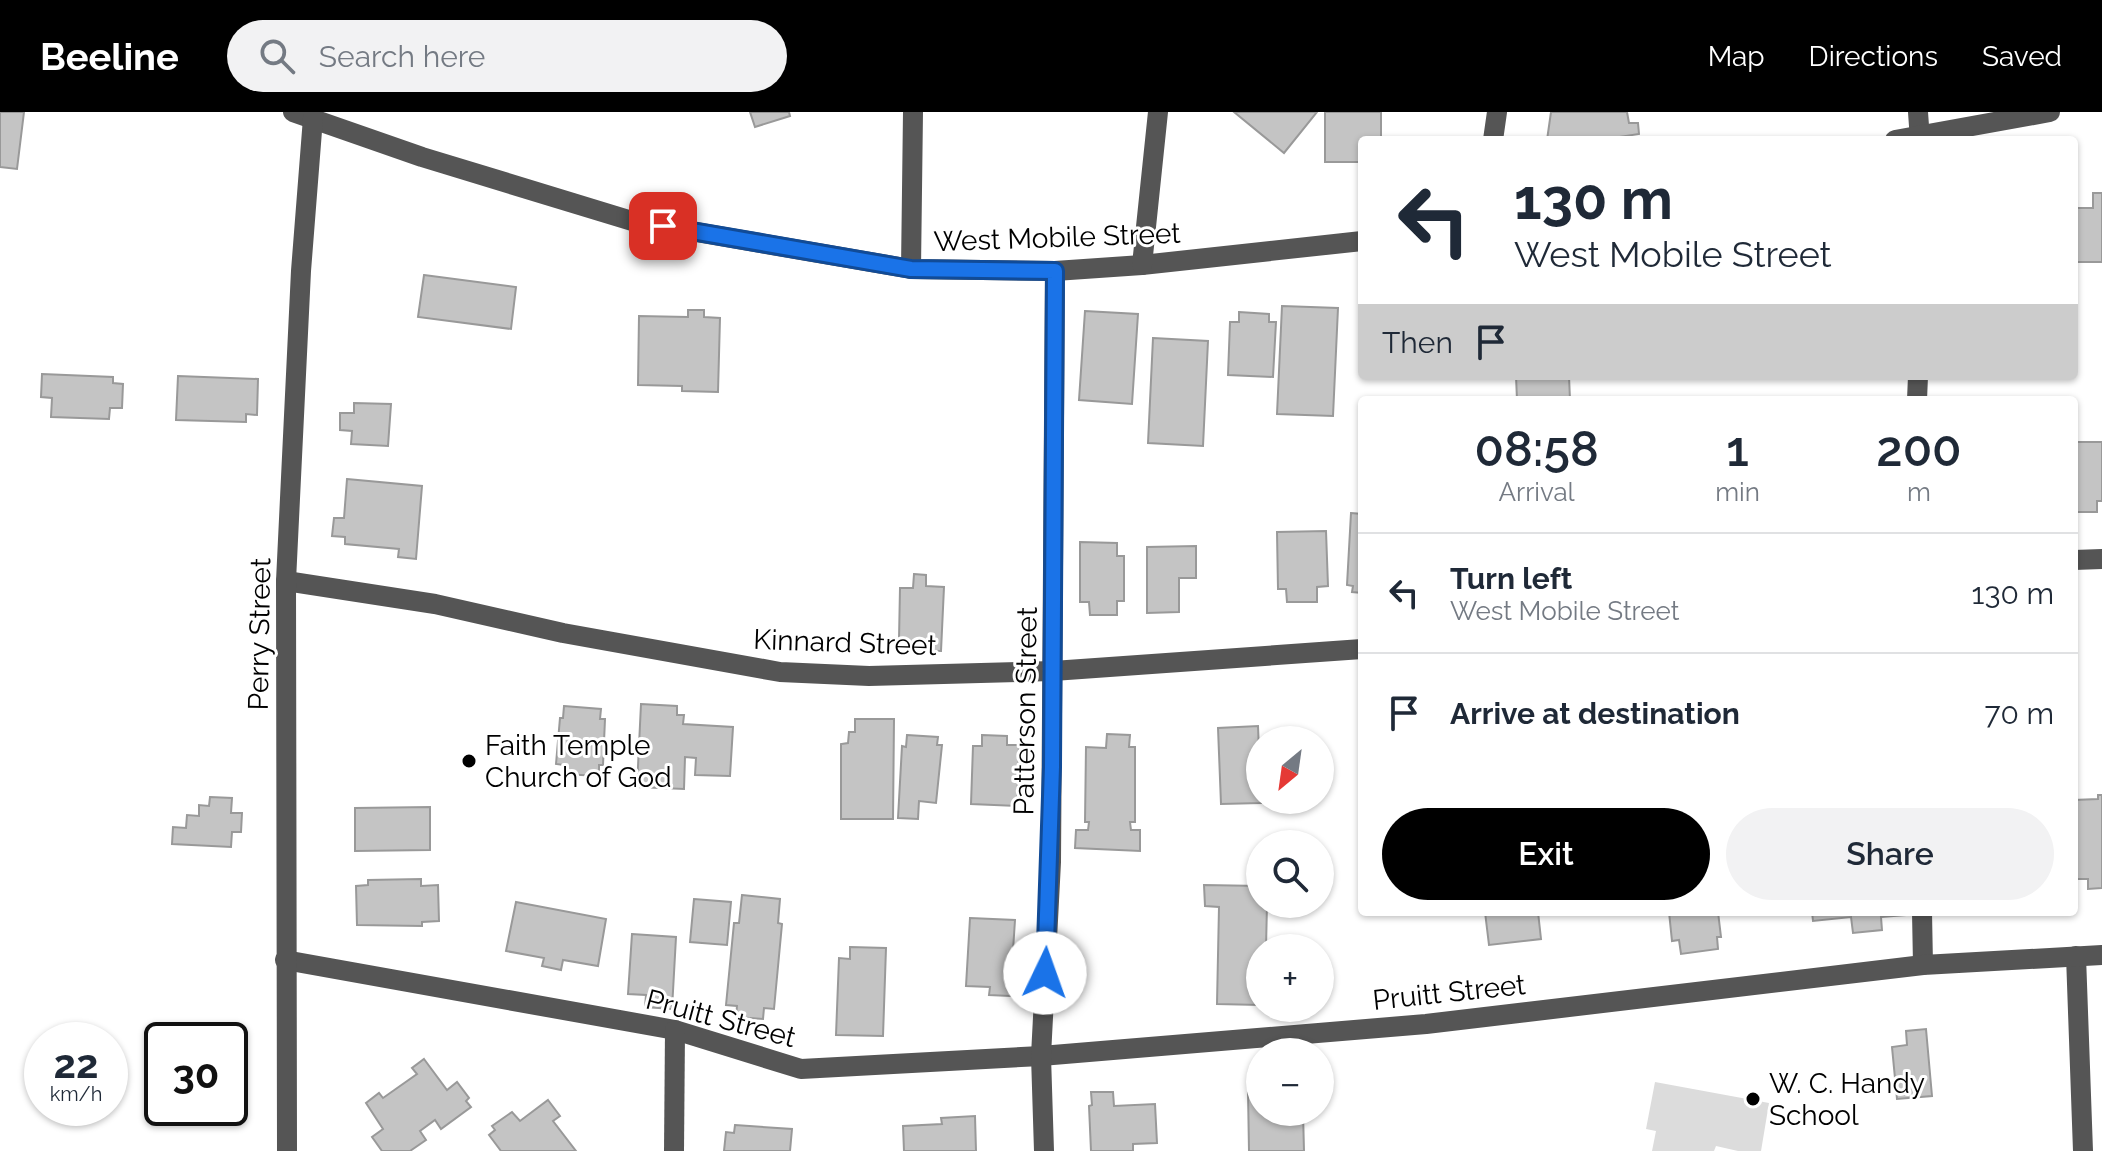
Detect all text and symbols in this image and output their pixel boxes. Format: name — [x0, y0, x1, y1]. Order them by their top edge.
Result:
search box — [227, 20, 787, 92]
text: Beeline — [40, 34, 179, 79]
icon: search — [255, 34, 299, 78]
text: Search here — [319, 39, 485, 74]
text: Map — [1708, 40, 1765, 73]
text: Directions — [1809, 40, 1938, 73]
text: Saved — [1982, 40, 2062, 73]
text: 130 m — [1514, 166, 1673, 232]
icon: left — [1382, 168, 1486, 272]
pin — [629, 192, 697, 260]
icon: arrive — [641, 204, 685, 248]
street label: West Mobile Street — [933, 217, 1182, 258]
text: West Mobile Street — [1514, 233, 1832, 275]
icon: arrive — [1469, 320, 1513, 364]
text: Then — [1382, 325, 1453, 360]
text: 08:58 — [1474, 421, 1599, 477]
text: 1 — [1726, 421, 1749, 477]
text: 200 — [1876, 421, 1962, 477]
text: Arrival — [1498, 477, 1575, 507]
text: min — [1715, 477, 1760, 507]
text: m — [1907, 477, 1931, 507]
street label: Perry Street — [242, 557, 277, 711]
text: Turn left — [1450, 561, 1572, 596]
icon: left — [1382, 571, 1426, 615]
text: 130 m — [1972, 576, 2054, 611]
text: West Mobile Street — [1450, 596, 1679, 626]
street label: Patterson Street — [1007, 606, 1044, 816]
street label: Kinnard Street — [753, 623, 938, 662]
icon: arrive — [1382, 691, 1426, 735]
text: Arrive at destination — [1450, 696, 1740, 731]
text: 70 m — [1984, 696, 2054, 731]
north arrow — [1246, 726, 1334, 814]
map controls — [1246, 726, 1334, 1126]
place label: Faith Temple Church of God — [485, 729, 672, 794]
marker: Faith Temple Church of God — [460, 752, 478, 770]
button: Exit — [1382, 808, 1710, 900]
button: Share — [1726, 808, 2054, 900]
button: search — [1246, 830, 1334, 918]
position arrow — [1003, 931, 1087, 1015]
button: + — [1246, 934, 1334, 1022]
street label: Pruitt Street — [1371, 968, 1528, 1017]
street label: Pruitt Street — [642, 983, 800, 1054]
speed limit sign: 30 — [144, 1022, 248, 1126]
button: − — [1246, 1038, 1334, 1126]
text: 22 — [53, 1040, 99, 1087]
place label: W. C. Handy School — [1769, 1067, 1925, 1132]
text: km/h — [50, 1082, 102, 1106]
marker: W. C. Handy School — [1744, 1090, 1762, 1108]

